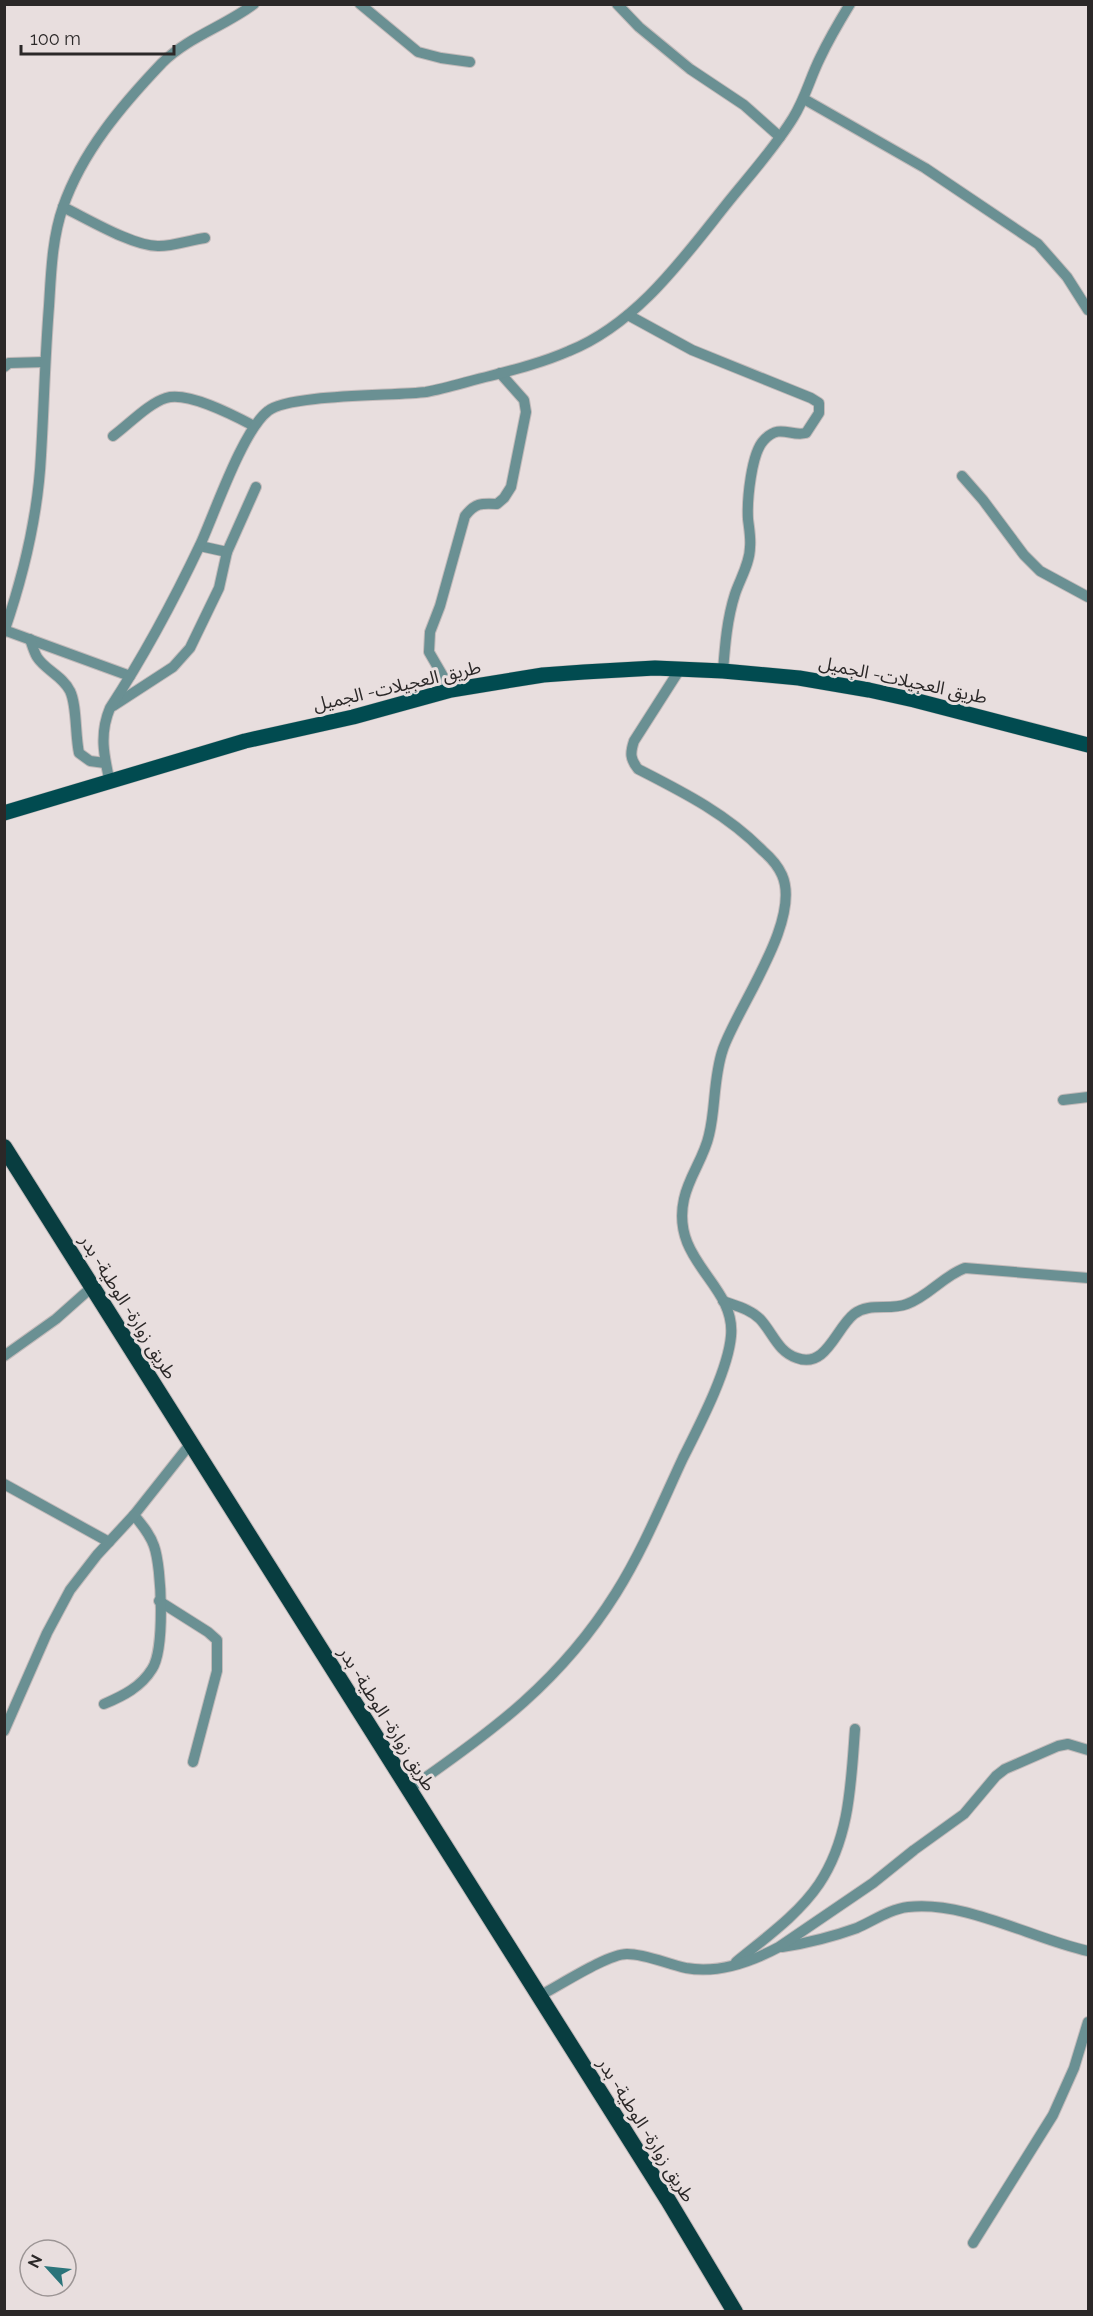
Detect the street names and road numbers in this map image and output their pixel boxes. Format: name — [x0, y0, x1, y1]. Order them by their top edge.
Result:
street label: طريق العجيلات- الجميل — [817, 651, 989, 709]
street label: طريق العجيلات- الجميل — [311, 656, 483, 716]
street label: طريق زوارة- الوطية- بدر — [74, 1230, 181, 1383]
street label: طريق زوارة- الوطية- بدر — [333, 1642, 440, 1795]
street label: طريق زوارة- الوطية- بدر — [592, 2053, 699, 2206]

